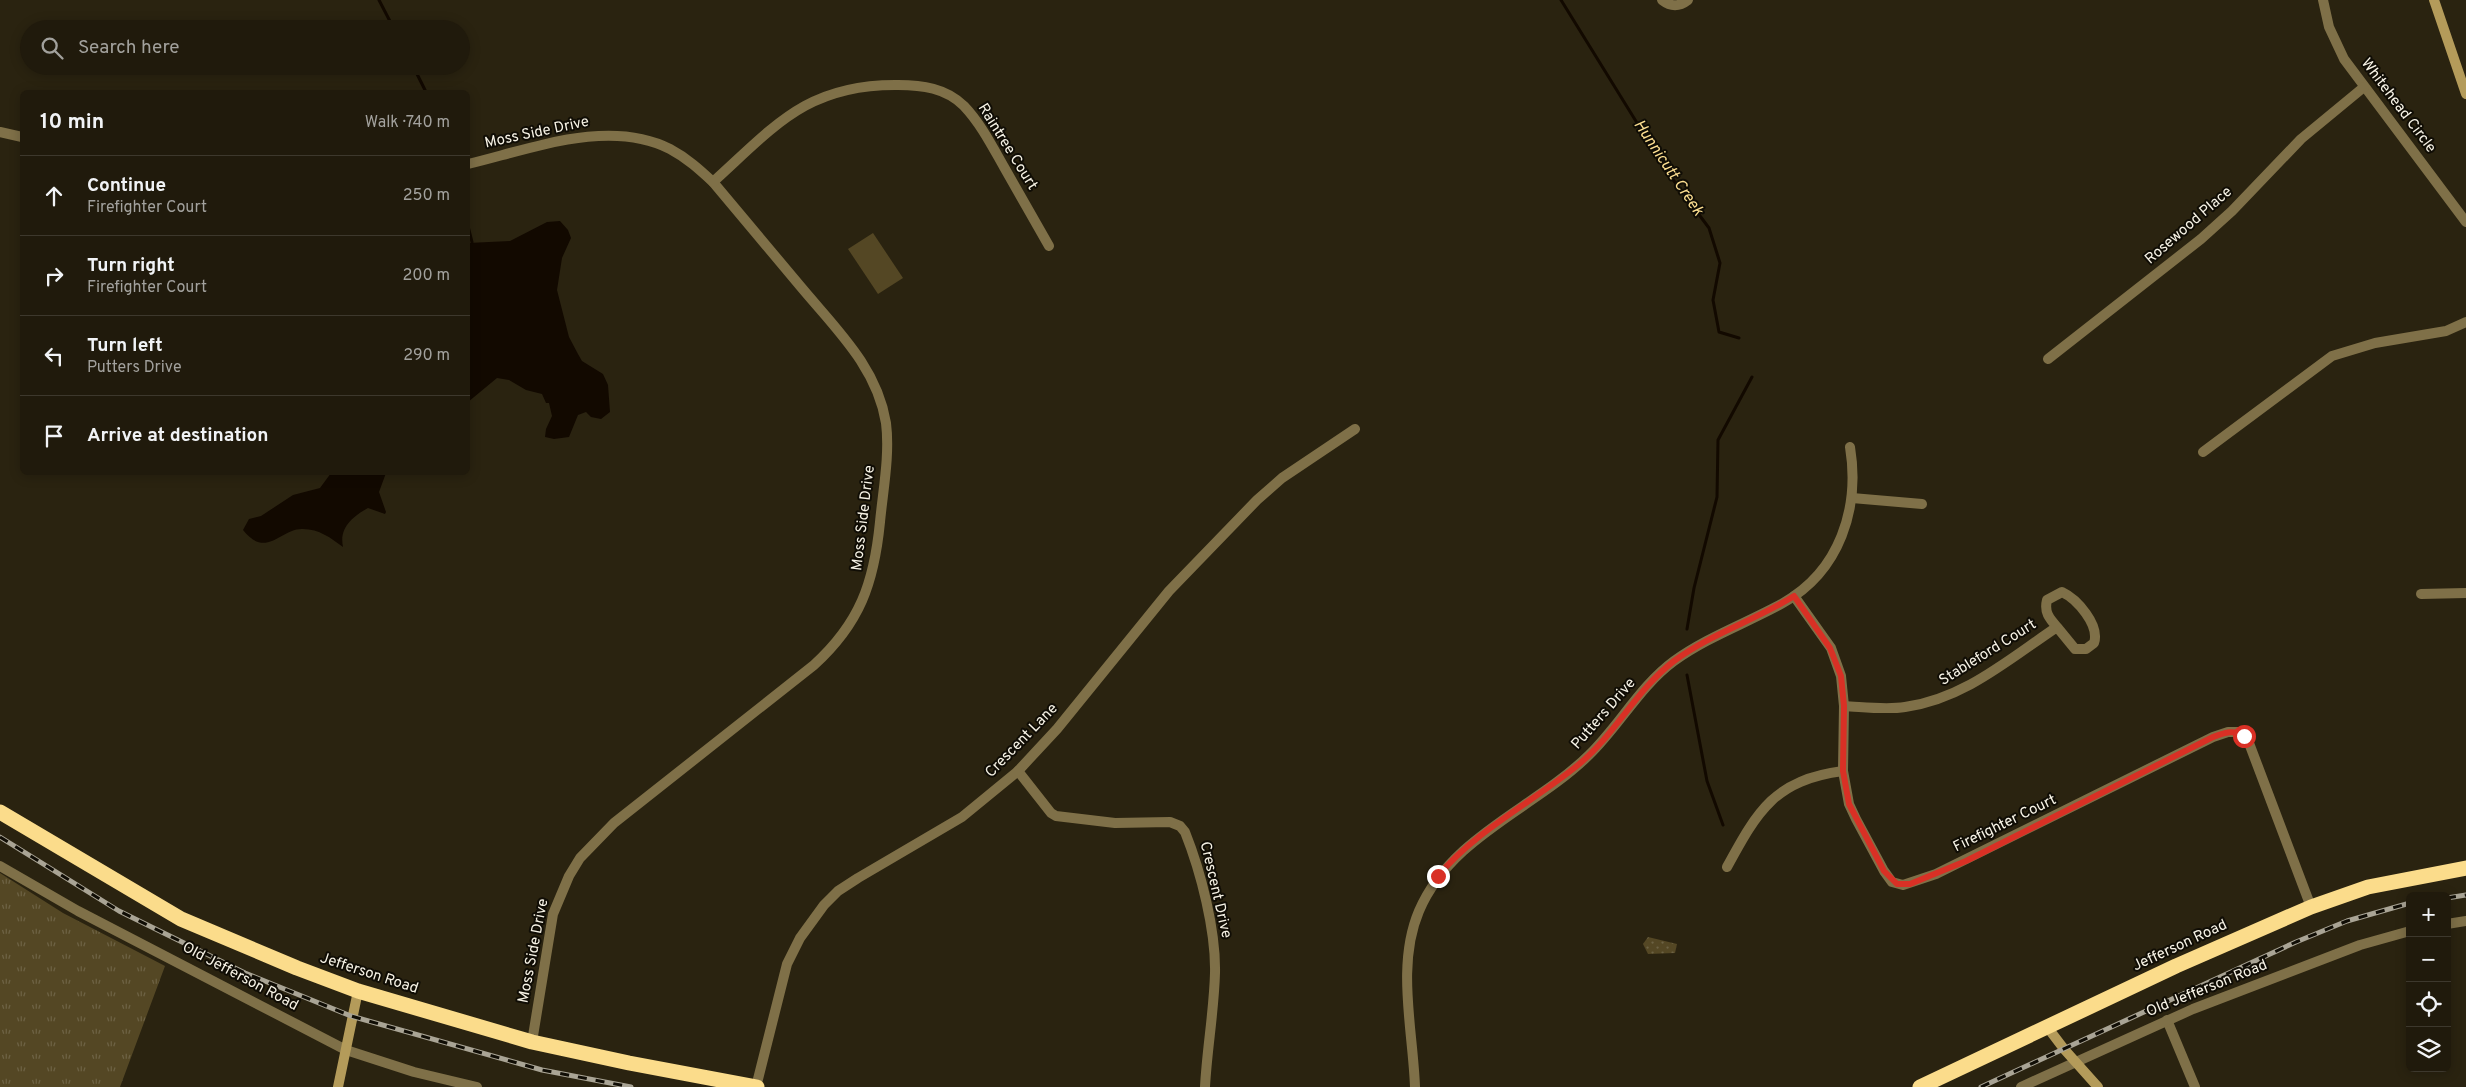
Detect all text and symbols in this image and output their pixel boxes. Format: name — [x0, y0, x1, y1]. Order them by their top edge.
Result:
search box — [20, 20, 470, 75]
icon: search — [38, 34, 66, 62]
text: Search here — [78, 36, 180, 60]
street label: Whitehead Circle — [2356, 55, 2440, 157]
street label: Raintree Court — [973, 100, 1041, 194]
text: 10 min — [40, 109, 104, 136]
text: Walk · 740 m — [365, 113, 450, 133]
street label: Moss Side Drive — [483, 113, 591, 153]
water label: Hunnicutt Creek — [1628, 116, 1708, 221]
text: Continue — [87, 174, 166, 198]
icon: ahead — [40, 182, 68, 210]
street label: Rosewood Place — [2141, 183, 2237, 269]
text: 250 m — [403, 186, 450, 206]
text: Firefighter Court — [87, 198, 207, 218]
text: Turn right — [87, 254, 175, 278]
icon: right — [40, 262, 68, 290]
text: 200 m — [402, 266, 450, 286]
text: Firefighter Court — [87, 278, 207, 298]
text: Turn left — [87, 334, 163, 358]
icon: left — [40, 342, 68, 370]
text: 290 m — [403, 346, 450, 366]
text: Putters Drive — [87, 358, 182, 378]
icon: arrive — [40, 422, 68, 450]
text: Arrive at destination — [87, 424, 268, 448]
street label: Moss Side Drive — [848, 464, 880, 572]
street label: Stableford Court — [1936, 615, 2040, 691]
street label: Putters Drive — [1568, 674, 1640, 754]
street label: Crescent Lane — [982, 700, 1062, 782]
route start — [2233, 725, 2256, 748]
street label: Firefighter Court — [1950, 791, 2060, 857]
street label: Crescent Drive — [1195, 840, 1235, 940]
route end — [1427, 865, 1450, 888]
map controls — [2406, 892, 2451, 1072]
button: + — [2406, 892, 2451, 937]
street label: Moss Side Drive — [515, 897, 553, 1005]
street label: Jefferson Road — [2130, 916, 2230, 976]
button: − — [2406, 937, 2451, 982]
street label: Old Jefferson Road — [179, 938, 301, 1016]
street label: Jefferson Road — [317, 949, 421, 999]
street label: Old Jefferson Road — [2144, 956, 2270, 1022]
button: locate — [2406, 982, 2451, 1027]
button: layers — [2406, 1027, 2451, 1072]

